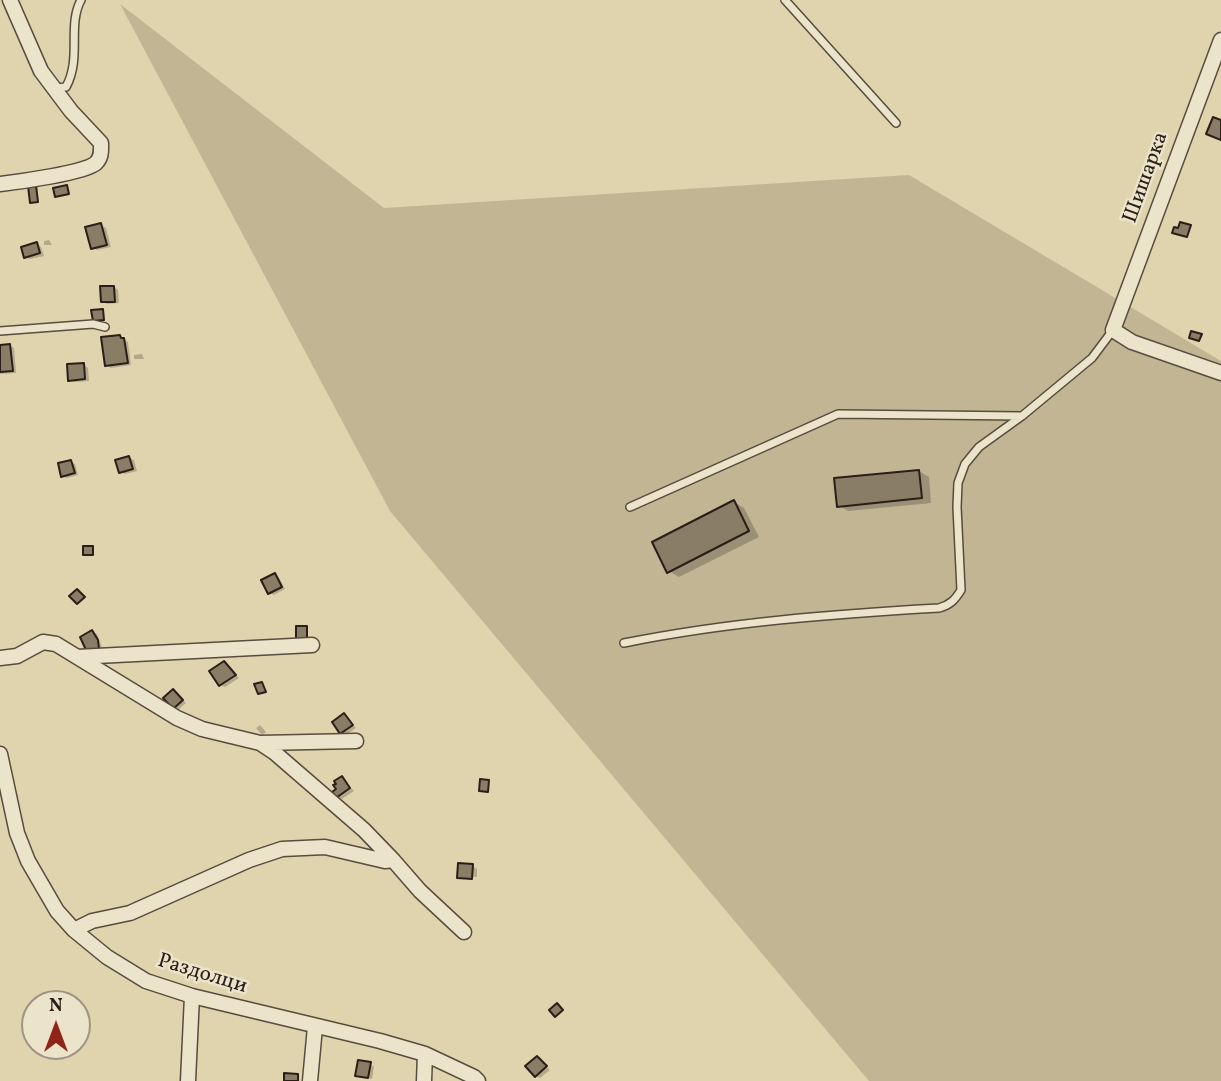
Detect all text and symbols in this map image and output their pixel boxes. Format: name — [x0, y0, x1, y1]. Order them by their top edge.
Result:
street label: Шишарка — [1119, 129, 1175, 227]
street label: Раздолци — [154, 949, 250, 1001]
north arrow — [21, 990, 91, 1060]
text: N — [49, 993, 63, 1019]

